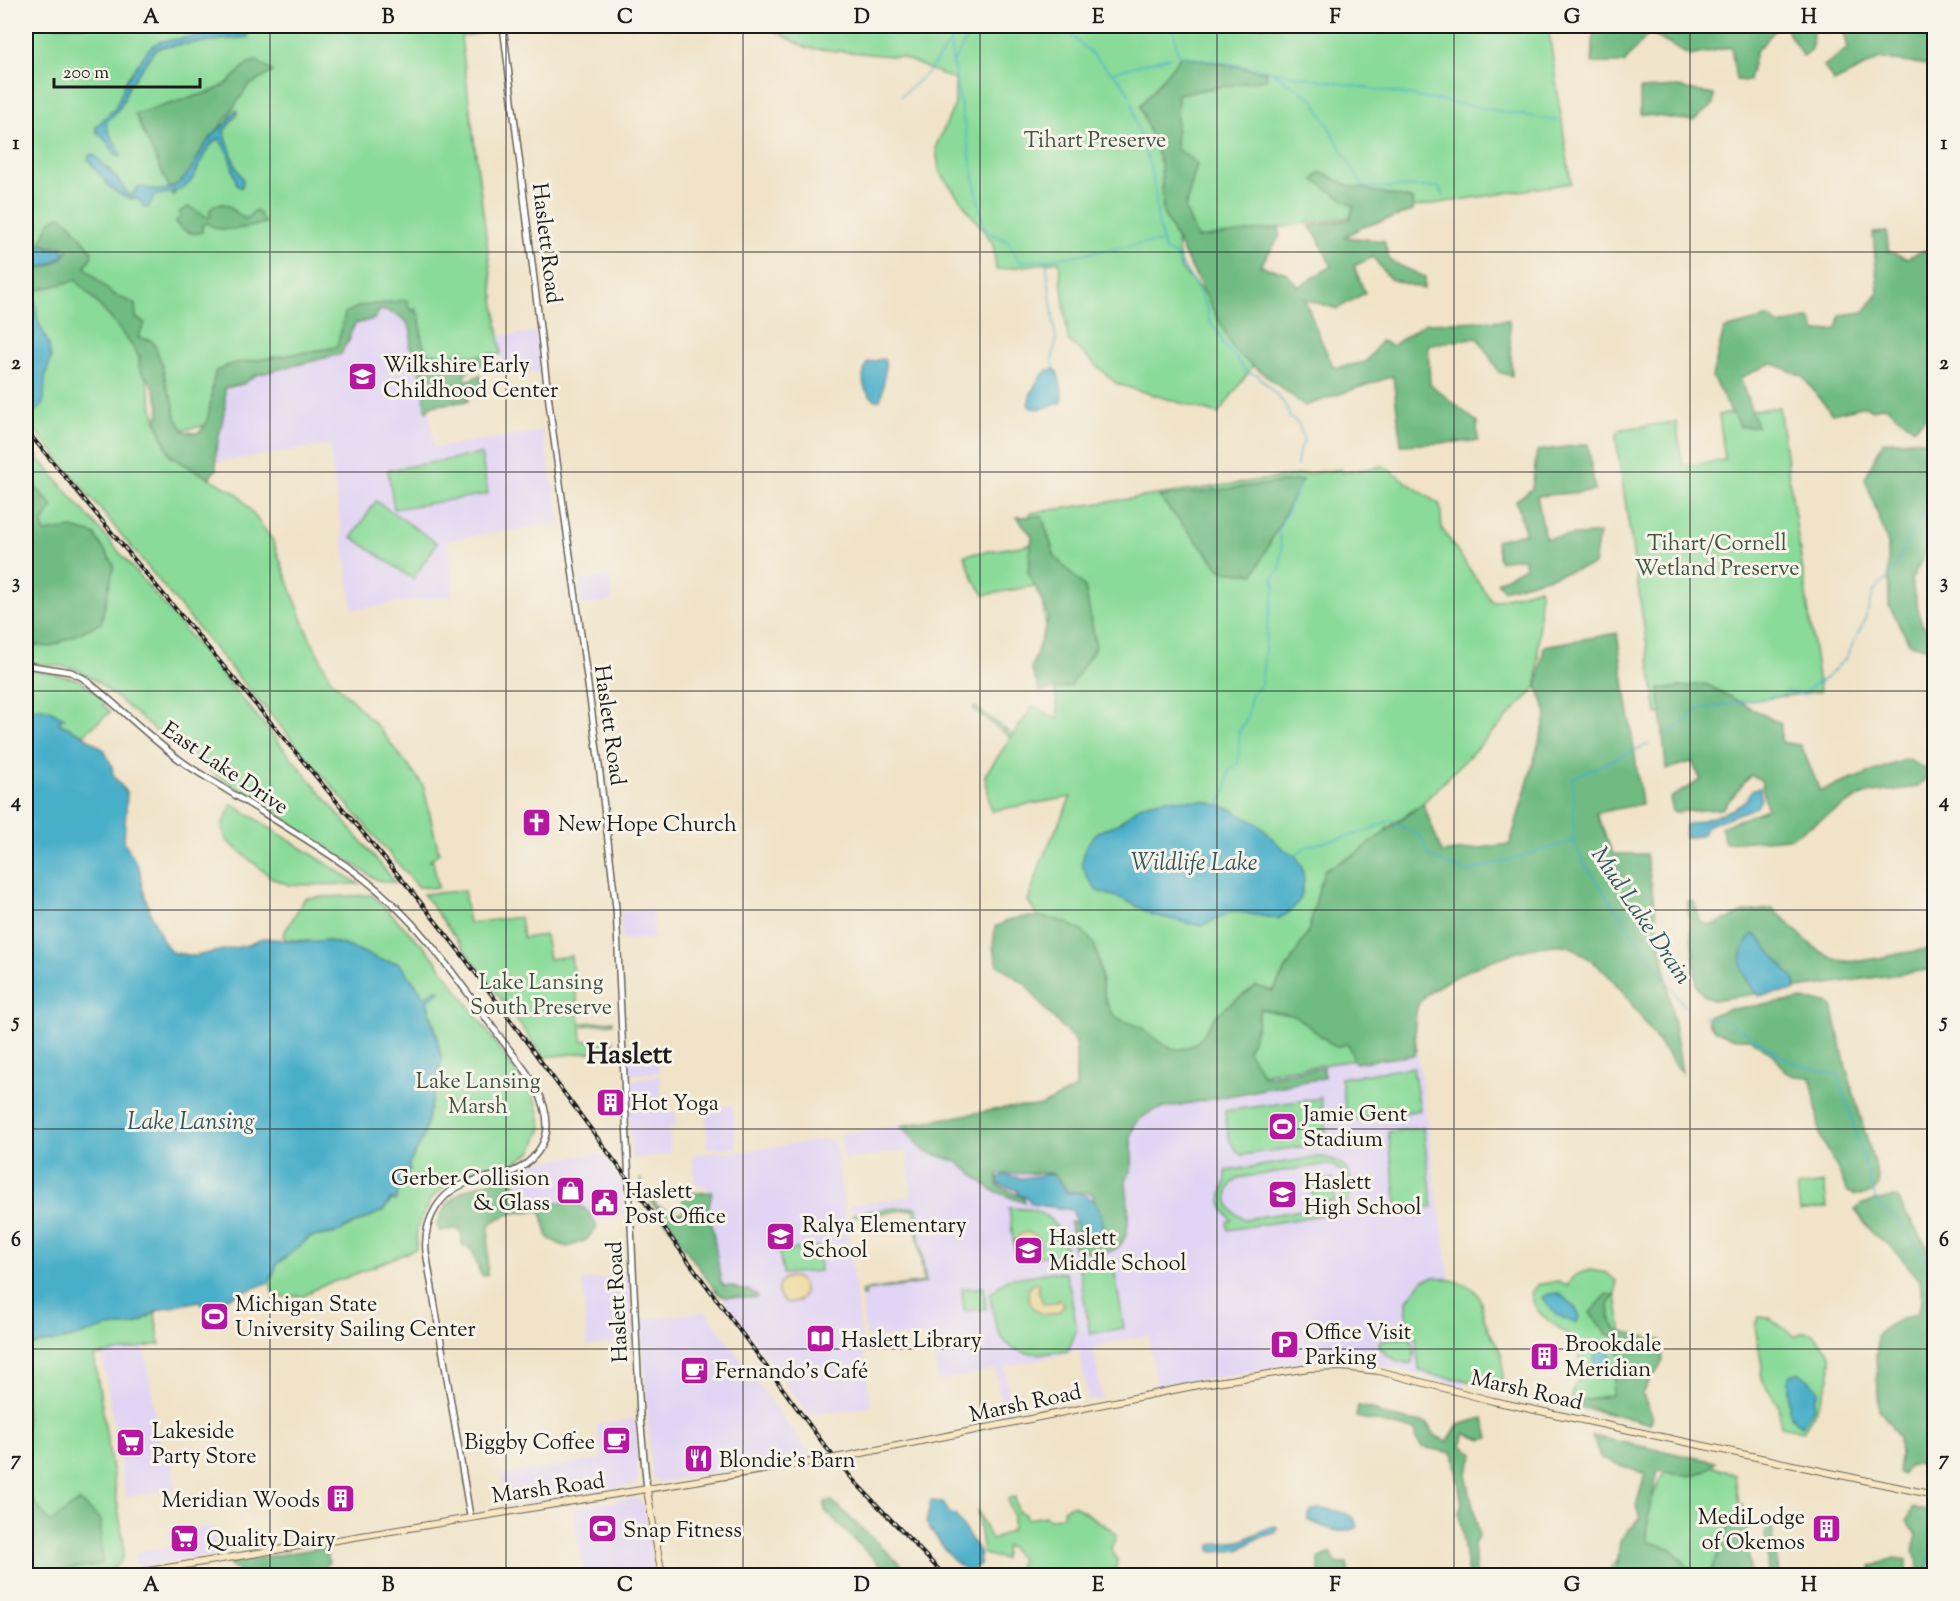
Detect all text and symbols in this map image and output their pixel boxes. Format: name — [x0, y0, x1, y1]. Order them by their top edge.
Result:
text: A — [143, 4, 160, 33]
text: B — [382, 4, 395, 33]
text: C — [617, 4, 633, 33]
text: D — [854, 4, 870, 33]
text: E — [1092, 4, 1105, 33]
text: F — [1329, 4, 1341, 33]
text: G — [1564, 4, 1581, 33]
text: H — [1801, 4, 1817, 33]
scale bar — [54, 51, 200, 89]
text: 200 m — [63, 61, 109, 87]
park label: Tihart Preserve — [1024, 126, 1166, 158]
text: 1 — [13, 130, 20, 159]
text: 1 — [1941, 130, 1948, 159]
street label: Haslett Road — [522, 181, 568, 306]
text: 2 — [11, 350, 21, 379]
text: 2 — [1939, 350, 1949, 379]
place label: Wilkshire Early Childhood Center — [383, 351, 558, 408]
school or university icon: Wilkshire Early Childhood Center — [346, 361, 378, 393]
park label: Tihart/Cornell Wetland Preserve — [1634, 529, 1800, 586]
text: 3 — [12, 569, 20, 598]
text: 3 — [1940, 569, 1948, 598]
street label: Haslett Road — [584, 663, 632, 788]
street label: East Lake Drive — [154, 715, 294, 824]
text: 4 — [10, 788, 21, 817]
text: 4 — [1938, 788, 1949, 817]
church icon: New Hope Church — [521, 807, 553, 839]
place label: New Hope Church — [558, 810, 737, 842]
water label: Mud Lake Drain — [1582, 840, 1699, 992]
water label: Wildlife Lake — [1131, 847, 1257, 881]
park label: Lake Lansing South Preserve — [470, 968, 612, 1025]
text: 5 — [11, 1008, 20, 1037]
text: 5 — [1939, 1008, 1948, 1037]
district label: Haslett — [586, 1036, 672, 1076]
park label: Lake Lansing Marsh — [416, 1067, 541, 1124]
building icon: Hot Yoga — [594, 1086, 626, 1118]
place label: Hot Yoga — [631, 1089, 719, 1121]
place label: Jamie Gent Stadium — [1302, 1100, 1408, 1157]
water label: Lake Lansing — [127, 1106, 255, 1140]
sports icon: Jamie Gent Stadium — [1266, 1110, 1298, 1142]
place label: Gerber Collision & Glass — [391, 1164, 550, 1221]
place label: Haslett High School — [1304, 1168, 1422, 1225]
shop icon: Gerber Collision & Glass — [555, 1174, 587, 1206]
place label: Haslett Post Office — [625, 1177, 726, 1234]
school or university icon: Haslett High School — [1267, 1178, 1299, 1210]
public building icon: Haslett Post Office — [588, 1187, 620, 1219]
place label: Ralya Elementary School — [802, 1211, 967, 1268]
school or university icon: Ralya Elementary School — [765, 1221, 797, 1253]
place label: Haslett Middle School — [1049, 1224, 1187, 1281]
text: 6 — [11, 1227, 21, 1256]
text: 6 — [1939, 1227, 1949, 1256]
school or university icon: Haslett Middle School — [1012, 1234, 1044, 1266]
street label: Haslett Road — [600, 1240, 638, 1363]
place label: Michigan State University Sailing Center — [235, 1290, 476, 1347]
sports icon: Michigan State University Sailing Center — [198, 1300, 230, 1332]
place label: Office Visit Parking — [1305, 1318, 1412, 1375]
library icon: Haslett Library — [804, 1323, 836, 1355]
place label: Haslett Library — [841, 1326, 982, 1358]
parking icon: Office Visit Parking — [1268, 1328, 1300, 1360]
place label: Brookdale Meridian — [1565, 1330, 1661, 1387]
building icon: Brookdale Meridian — [1528, 1340, 1560, 1372]
cafe icon: Fernando's Café — [678, 1354, 710, 1386]
place label: Fernando's Café — [715, 1357, 868, 1389]
street label: Marsh Road — [1467, 1364, 1585, 1420]
street label: Marsh Road — [967, 1377, 1085, 1432]
place label: Lakeside Party Store — [152, 1417, 257, 1474]
cafe icon: Biggby Coffee — [600, 1425, 632, 1457]
supermarket icon: Lakeside Party Store — [115, 1427, 147, 1459]
place label: Biggby Coffee — [464, 1428, 595, 1460]
restaurant icon: Blondie's Barn — [682, 1443, 714, 1475]
text: 7 — [11, 1446, 22, 1475]
place label: Blondie's Barn — [719, 1446, 855, 1478]
text: 7 — [1939, 1446, 1950, 1475]
street label: Marsh Road — [490, 1466, 607, 1514]
building icon: Meridian Woods — [325, 1483, 357, 1515]
place label: Meridian Woods — [162, 1486, 320, 1518]
place label: MediLodge of Okemos — [1698, 1503, 1805, 1560]
sports icon: Snap Fitness — [586, 1513, 618, 1545]
building icon: MediLodge of Okemos — [1810, 1513, 1842, 1545]
place label: Snap Fitness — [623, 1516, 742, 1548]
supermarket icon: Quality Dairy — [169, 1522, 201, 1554]
place label: Quality Dairy — [206, 1525, 336, 1557]
text: A — [143, 1572, 160, 1601]
text: B — [382, 1572, 395, 1601]
text: C — [617, 1572, 633, 1601]
text: D — [854, 1572, 870, 1601]
text: E — [1092, 1572, 1105, 1601]
text: F — [1329, 1572, 1341, 1601]
text: G — [1564, 1572, 1581, 1601]
text: H — [1801, 1572, 1817, 1601]

